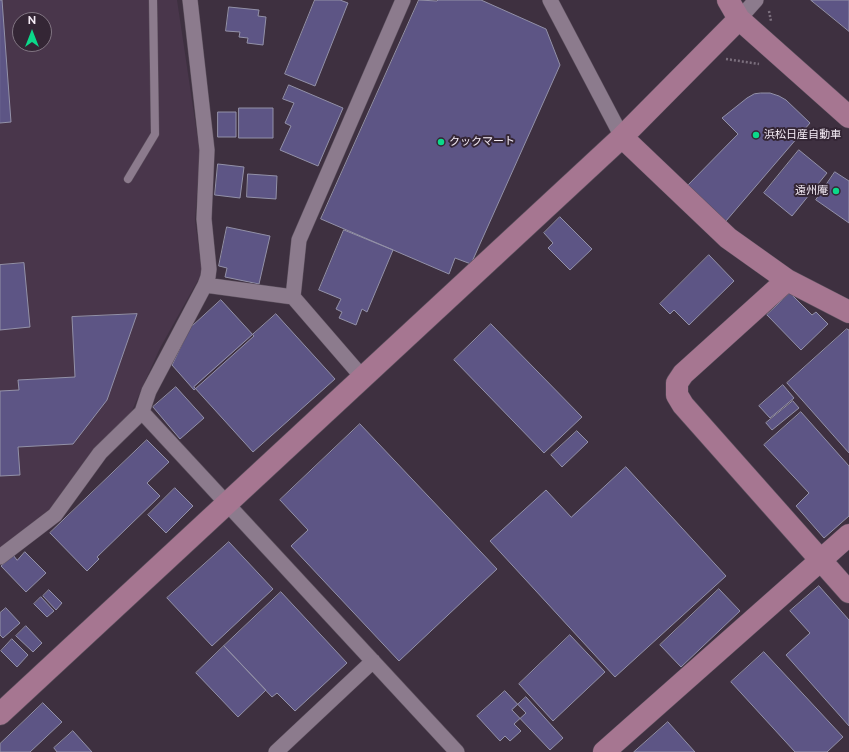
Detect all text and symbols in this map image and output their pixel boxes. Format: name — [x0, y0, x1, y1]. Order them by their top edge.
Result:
north arrow — [12, 12, 52, 52]
text: N — [28, 14, 36, 27]
place label: 浜松日産自動車 — [764, 128, 841, 142]
marker: 浜松日産自動車 — [751, 130, 761, 140]
place label: クックマート — [449, 135, 515, 149]
marker: クックマート — [436, 137, 446, 147]
place label: 遠州庵 — [795, 184, 828, 198]
marker: 遠州庵 — [831, 186, 841, 196]

